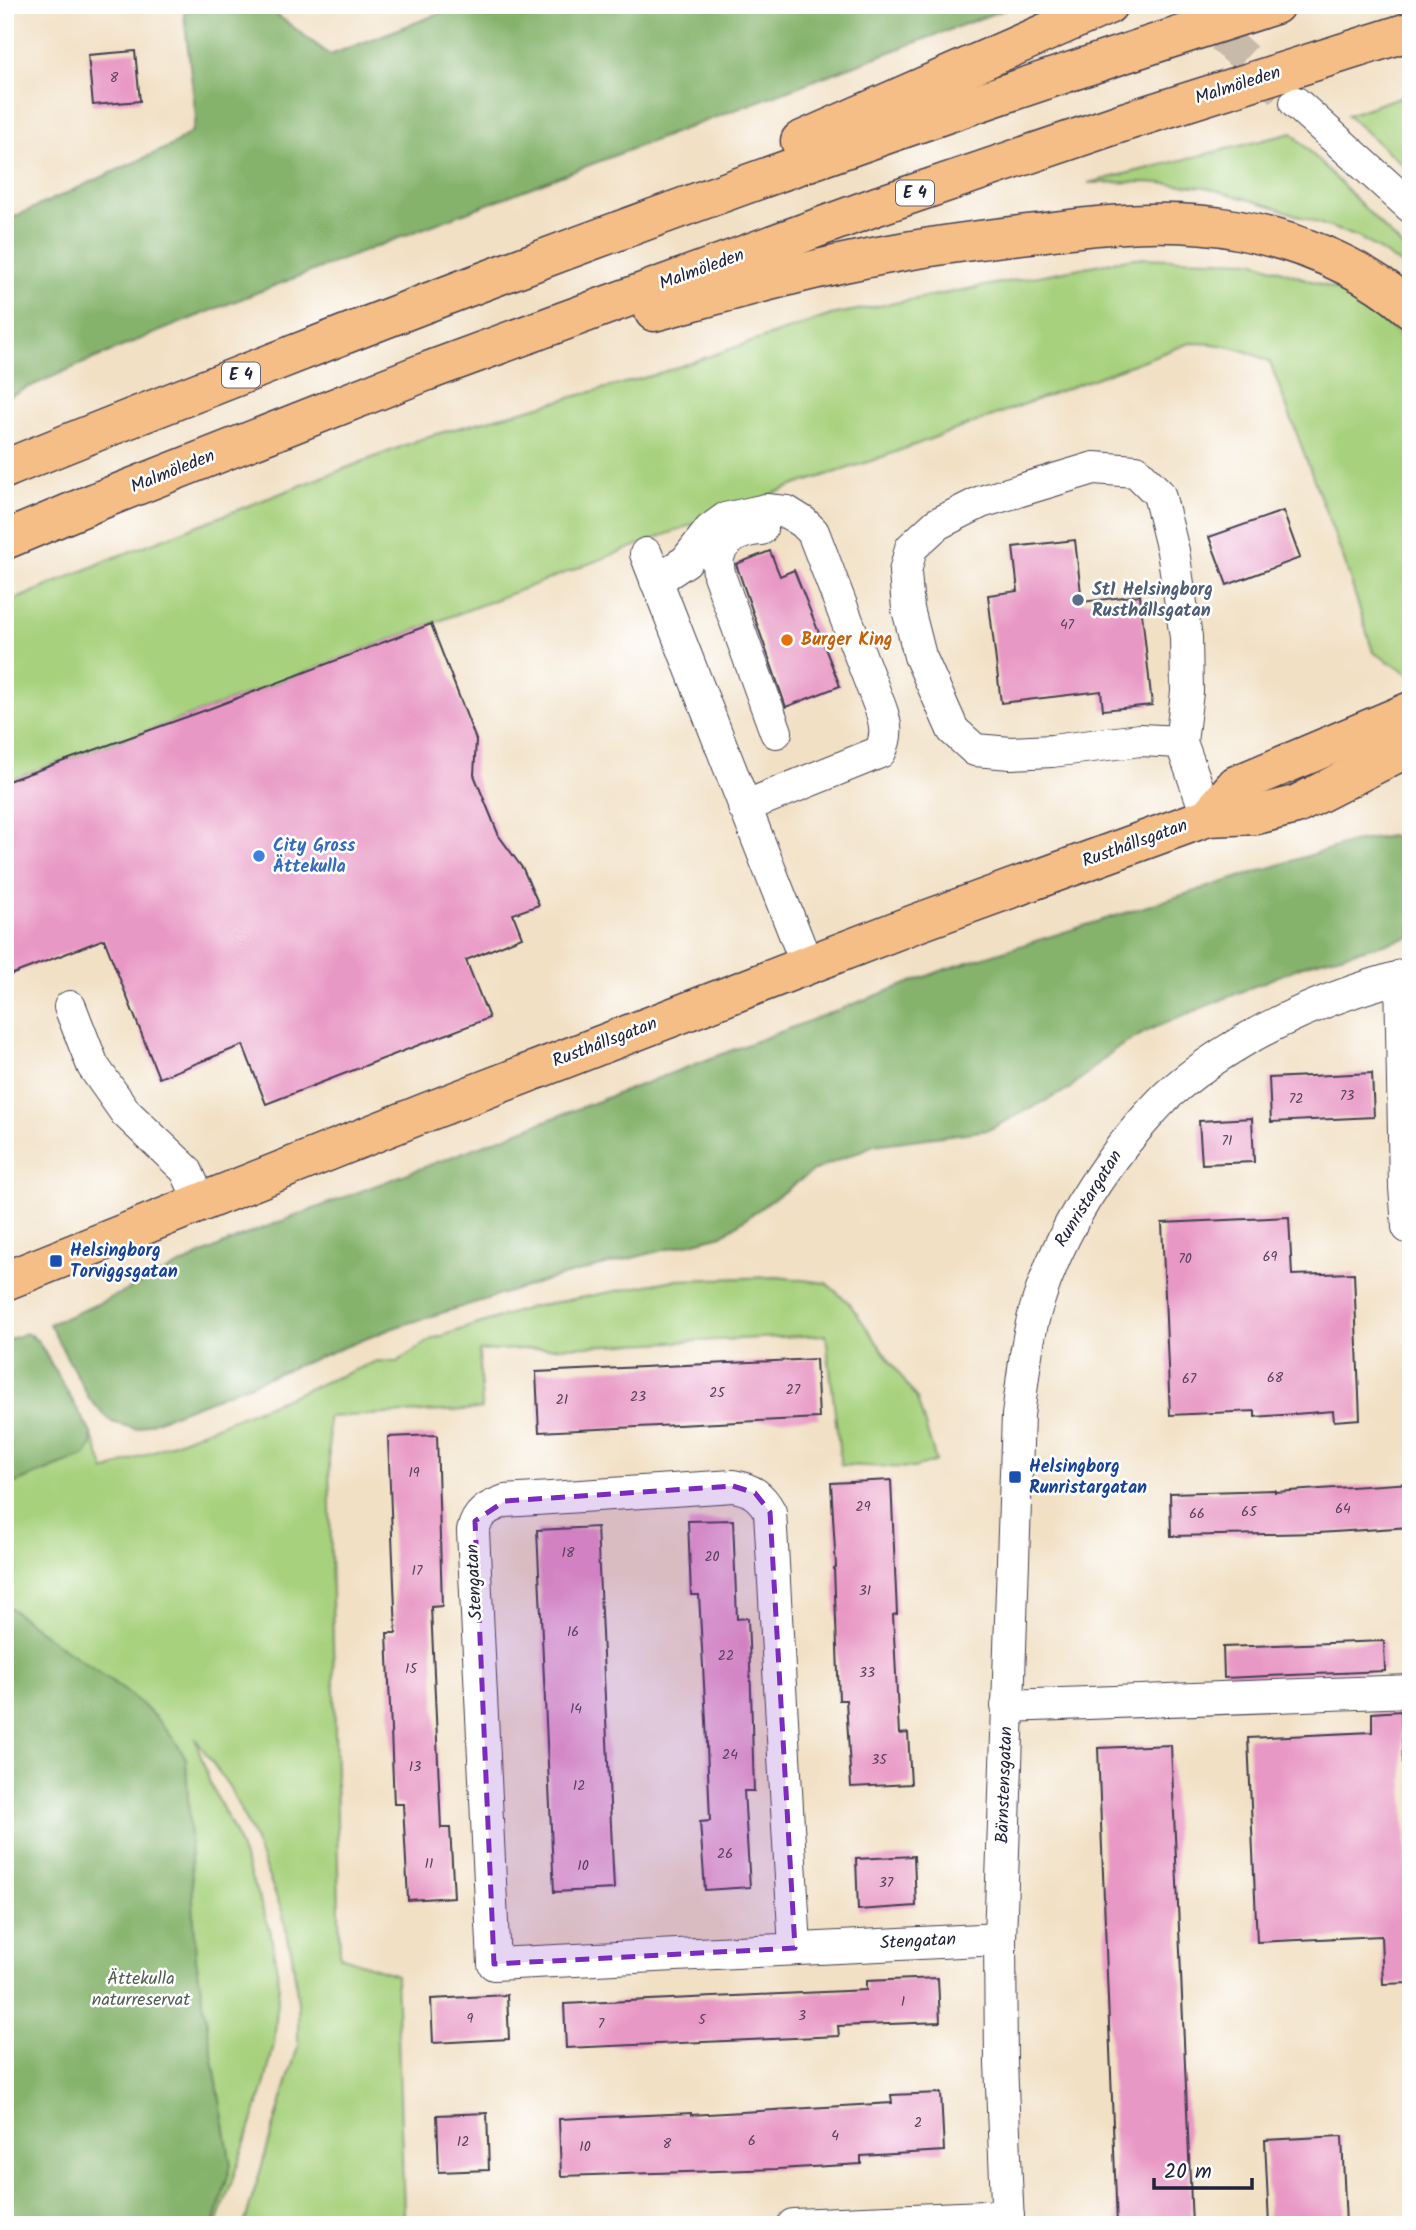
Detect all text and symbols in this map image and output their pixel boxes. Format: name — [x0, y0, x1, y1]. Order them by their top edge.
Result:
street label: Malmöleden — [1191, 59, 1285, 113]
house number: 8 — [110, 67, 119, 89]
road number: E 4 — [896, 181, 934, 206]
street label: Malmöleden — [655, 241, 749, 299]
road number: E 4 — [222, 362, 260, 388]
street label: Malmöleden — [126, 442, 220, 502]
place label: St1 Helsingborg Rusthållsgatan — [1092, 576, 1213, 626]
marker: St1 Helsingborg Rusthållsgatan — [1070, 592, 1086, 608]
house number: 47 — [1060, 614, 1075, 636]
place label: Burger King — [801, 626, 893, 655]
marker: Burger King — [779, 632, 795, 648]
street label: Rusthållsgatan — [1078, 811, 1192, 877]
place label: City Gross Ättekulla — [273, 832, 356, 882]
marker: City Gross Ättekulla — [251, 848, 267, 864]
street label: Rusthållsgatan — [548, 1010, 662, 1076]
house number: 73 — [1340, 1085, 1354, 1107]
house number: 72 — [1289, 1088, 1303, 1110]
house number: 71 — [1222, 1130, 1232, 1152]
street label: Runristargatan — [1048, 1145, 1130, 1253]
place label: Helsingborg Torviggsgatan — [70, 1237, 178, 1287]
house number: 69 — [1263, 1246, 1277, 1268]
house number: 70 — [1178, 1248, 1192, 1270]
marker: Helsingborg Torviggsgatan — [48, 1253, 64, 1269]
house number: 68 — [1267, 1367, 1284, 1389]
house number: 67 — [1182, 1368, 1197, 1390]
house number: 27 — [786, 1379, 801, 1401]
house number: 25 — [709, 1382, 726, 1404]
house number: 23 — [630, 1386, 646, 1408]
house number: 21 — [556, 1389, 568, 1411]
place label: Helsingborg Runristargatan — [1029, 1453, 1147, 1503]
house number: 19 — [408, 1462, 420, 1484]
marker: Helsingborg Runristargatan — [1007, 1469, 1023, 1485]
house number: 29 — [856, 1496, 871, 1518]
house number: 64 — [1335, 1498, 1351, 1520]
house number: 65 — [1241, 1501, 1258, 1523]
house number: 66 — [1189, 1503, 1205, 1525]
house number: 18 — [562, 1542, 575, 1564]
street label: Stengatan — [459, 1543, 491, 1621]
house number: 20 — [704, 1546, 720, 1568]
house number: 17 — [412, 1560, 423, 1582]
house number: 31 — [859, 1580, 871, 1602]
house number: 16 — [567, 1621, 579, 1643]
house number: 22 — [718, 1645, 734, 1667]
house number: 15 — [405, 1658, 418, 1680]
house number: 33 — [859, 1662, 875, 1684]
house number: 14 — [570, 1698, 582, 1720]
street label: Bärnstensgatan — [988, 1726, 1022, 1844]
house number: 24 — [722, 1744, 738, 1766]
house number: 35 — [871, 1749, 888, 1771]
house number: 13 — [409, 1756, 421, 1778]
house number: 12 — [573, 1775, 585, 1797]
house number: 26 — [717, 1843, 733, 1865]
house number: 11 — [425, 1853, 433, 1875]
house number: 10 — [577, 1855, 589, 1877]
house number: 37 — [879, 1872, 894, 1894]
street label: Stengatan — [879, 1926, 957, 1958]
park label: Ättekulla naturreservat — [92, 1965, 191, 2015]
house number: 1 — [901, 1991, 905, 2013]
house number: 3 — [798, 2005, 806, 2027]
house number: 9 — [467, 2008, 474, 2030]
house number: 5 — [698, 2009, 707, 2031]
house number: 7 — [598, 2013, 605, 2035]
house number: 2 — [914, 2112, 922, 2134]
house number: 4 — [831, 2125, 839, 2147]
house number: 6 — [748, 2130, 756, 2152]
house number: 12 — [457, 2131, 469, 2153]
house number: 8 — [663, 2133, 672, 2155]
house number: 10 — [579, 2136, 591, 2158]
scale bar — [1154, 2146, 1252, 2190]
text: 20 m — [1164, 2156, 1212, 2189]

